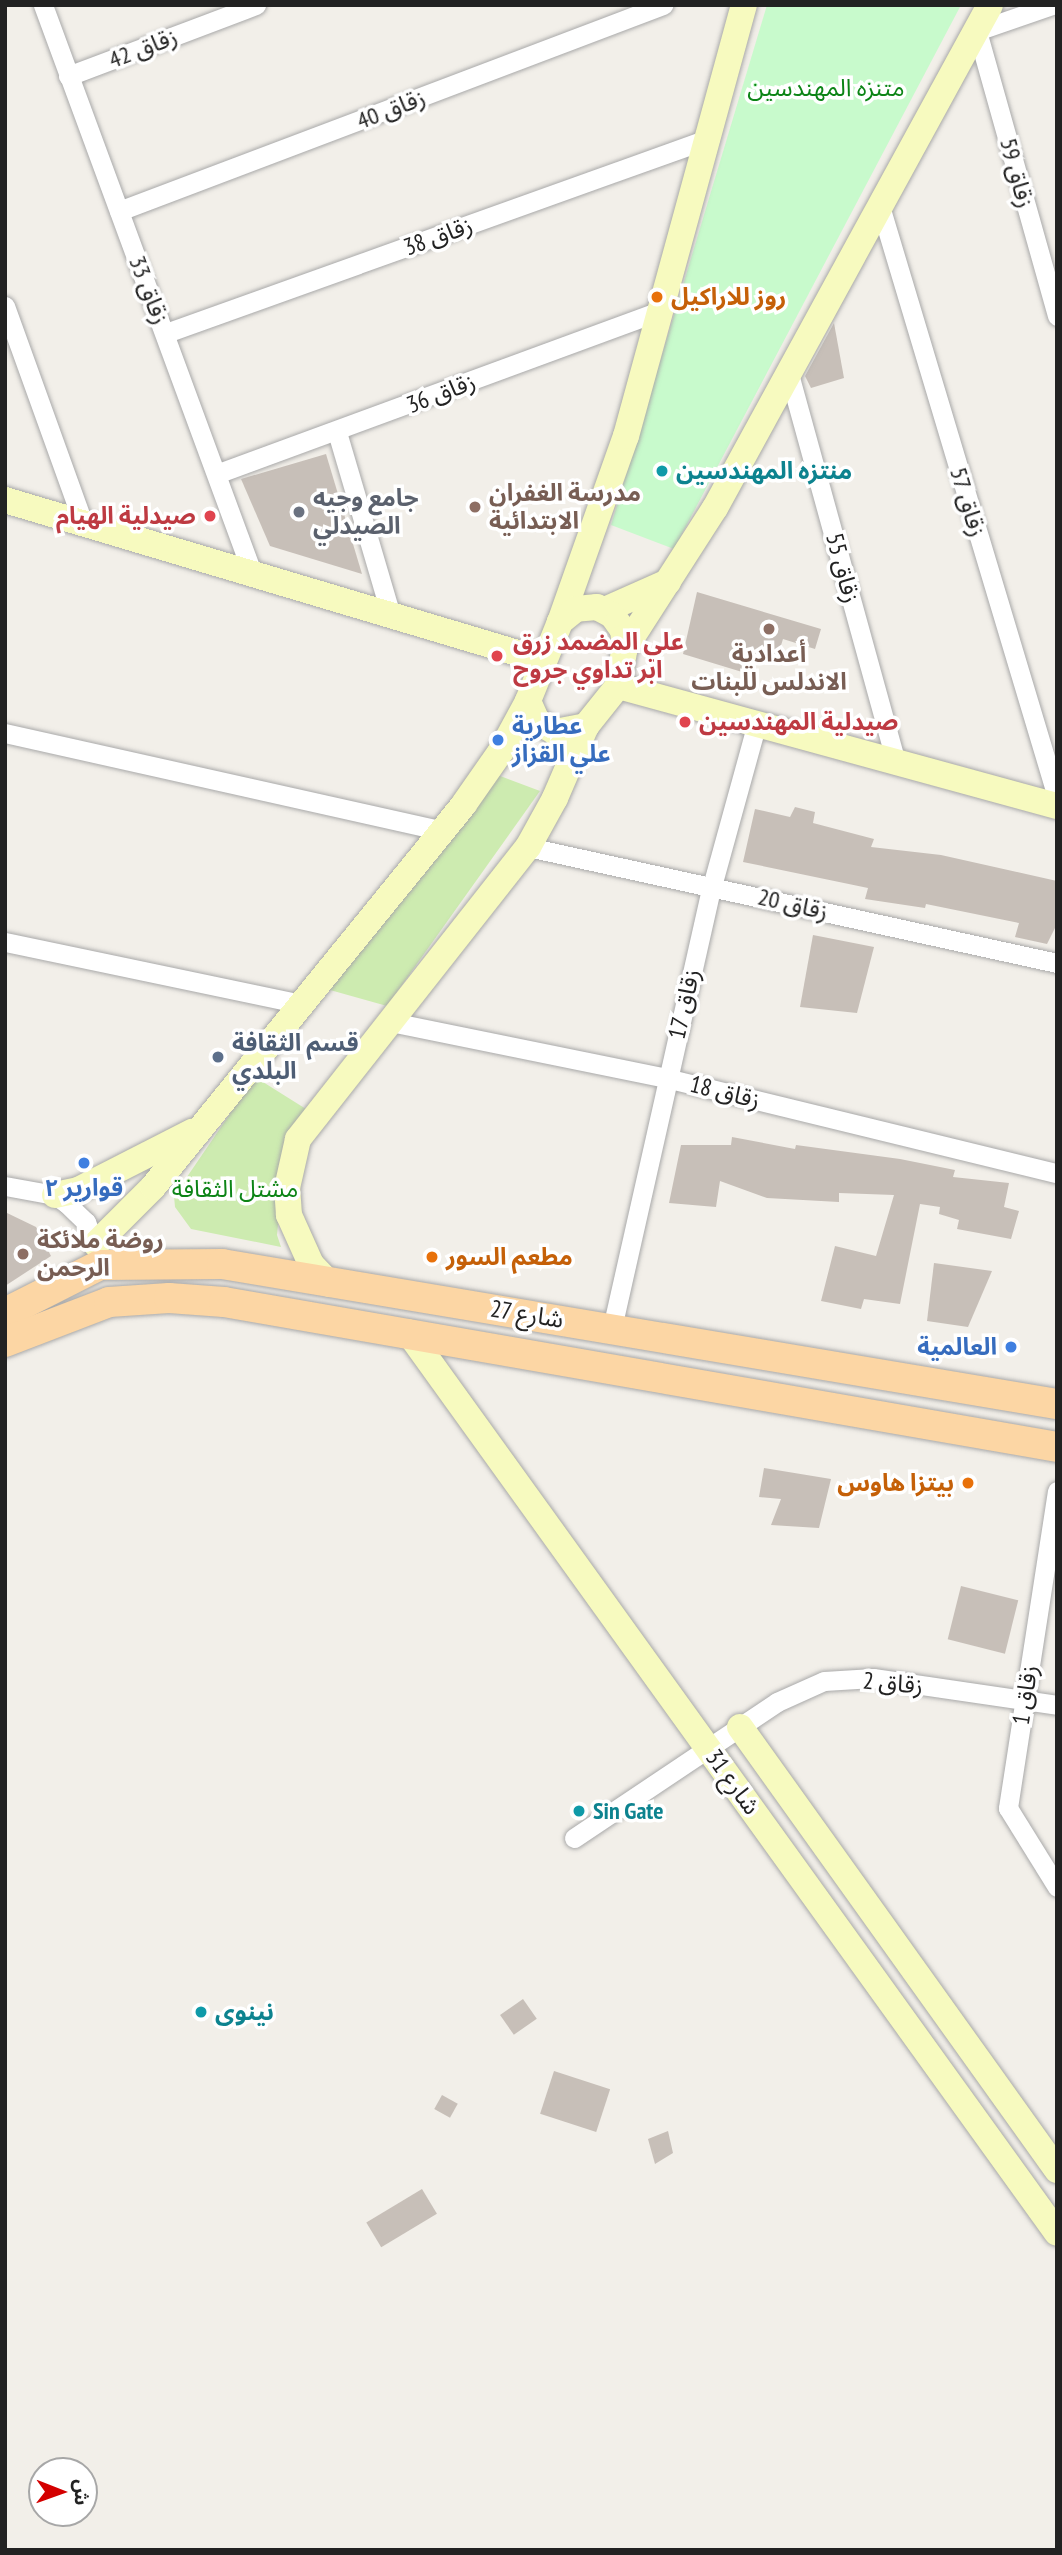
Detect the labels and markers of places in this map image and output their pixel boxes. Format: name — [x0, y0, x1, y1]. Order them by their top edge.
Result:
place label: روز للاراكيل — [671, 283, 786, 311]
marker: روز للاراكيل — [649, 289, 665, 305]
place label: منتزه المهندسين — [676, 457, 852, 485]
marker: منتزه المهندسين — [654, 463, 670, 479]
place label: مدرسة الغفران الابتدائية — [489, 479, 641, 535]
place label: جامع وجيه الصيدلي — [313, 484, 419, 540]
marker: مدرسة الغفران الابتدائية — [467, 499, 483, 515]
place label: صيدلية الهيام — [56, 502, 196, 530]
marker: جامع وجيه الصيدلي — [291, 504, 307, 520]
marker: صيدلية الهيام — [202, 508, 218, 524]
marker: أعدادية الاندلس للبنات — [761, 621, 777, 637]
place label: علي المضمد زرق ابر تداوي جروح — [513, 628, 684, 684]
place label: أعدادية الاندلس للبنات — [691, 640, 847, 696]
marker: علي المضمد زرق ابر تداوي جروح — [487, 646, 507, 666]
place label: صيدلية المهندسين — [699, 708, 898, 736]
place label: عطارية علي القزاز — [512, 712, 611, 768]
marker: صيدلية المهندسين — [677, 714, 693, 730]
marker: عطارية علي القزاز — [490, 732, 506, 748]
place label: قسم الثقافة البلدي — [232, 1029, 359, 1085]
marker: قسم الثقافة البلدي — [210, 1049, 226, 1065]
marker: قوارير ٢ — [76, 1155, 92, 1171]
place label: قوارير ٢ — [45, 1174, 123, 1202]
place label: روضة ملائكة الرحمن — [37, 1226, 164, 1282]
place label: مطعم السور — [446, 1243, 573, 1271]
marker: روضة ملائكة الرحمن — [15, 1246, 31, 1262]
marker: مطعم السور — [424, 1249, 440, 1265]
place label: العالمية — [917, 1333, 997, 1361]
marker: العالمية — [1003, 1339, 1019, 1355]
place label: بيتزا هاوس — [837, 1469, 954, 1497]
marker: بيتزا هاوس — [960, 1475, 976, 1491]
place label: Sin Gate — [593, 1797, 664, 1825]
marker: Sin Gate — [571, 1803, 587, 1819]
place label: نينوى — [215, 1998, 274, 2026]
marker: نينوى — [193, 2004, 209, 2020]

